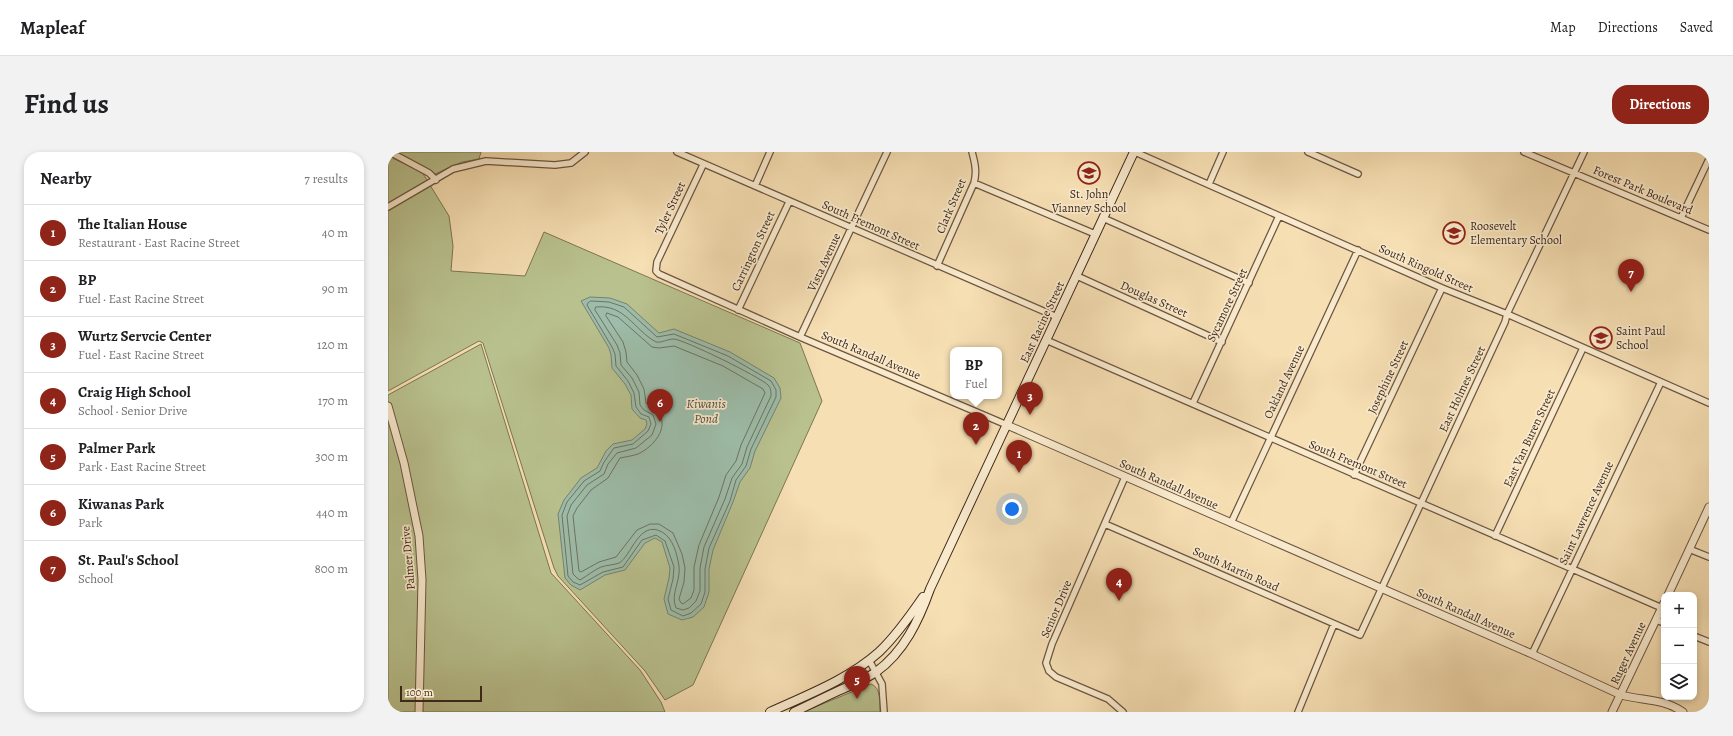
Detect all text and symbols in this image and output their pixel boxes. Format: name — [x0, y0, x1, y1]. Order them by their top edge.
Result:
text: Mapleaf — [20, 15, 85, 41]
text: Map — [1550, 18, 1576, 37]
text: Directions — [1598, 18, 1658, 37]
text: Saved — [1680, 18, 1713, 37]
text: Find us — [24, 85, 109, 123]
button: Directions — [1612, 85, 1709, 124]
school or university icon: St. John Vianney School — [1076, 160, 1102, 186]
street label: Forest Park Boulevard — [1591, 162, 1696, 218]
text: Nearby — [40, 167, 91, 190]
text: 7 results — [304, 170, 348, 187]
street label: Clark Street — [932, 176, 970, 236]
street label: Tyler Street — [651, 179, 689, 237]
place label: St. John Vianney School — [1051, 186, 1126, 216]
street label: South Fremont Street — [820, 196, 922, 254]
street label: Carrington Street — [727, 208, 779, 294]
text: The Italian House — [78, 214, 187, 234]
place label: Roosevelt Elementary School — [1470, 218, 1562, 248]
school or university icon: Roosevelt Elementary School — [1441, 220, 1467, 246]
text: 1 — [51, 224, 55, 241]
text: 40 m — [322, 224, 348, 241]
street label: Vista Avenue — [803, 230, 845, 295]
text: Restaurant · East Racine Street — [78, 234, 240, 251]
street label: South Ringold Street — [1376, 240, 1476, 296]
pin: 7 — [1618, 259, 1644, 292]
street label: Sycamore Street — [1203, 266, 1251, 344]
text: BP — [78, 270, 96, 290]
street label: Douglas Street — [1118, 277, 1190, 321]
street label: East Racine Street — [1016, 278, 1068, 366]
text: 2 — [50, 280, 56, 297]
text: 90 m — [322, 280, 348, 297]
text: Fuel · East Racine Street — [78, 290, 204, 307]
place label: Saint Paul School — [1616, 323, 1665, 353]
school or university icon: Saint Paul School — [1588, 325, 1614, 351]
text: Wurtz Servcie Center — [78, 326, 211, 346]
street label: South Randall Avenue — [819, 327, 923, 383]
text: 3 — [50, 336, 56, 353]
text: 120 m — [317, 336, 348, 353]
street label: Josephine Street — [1364, 338, 1412, 416]
street label: Oakland Avenue — [1260, 343, 1308, 421]
street label: East Holmes Street — [1435, 343, 1489, 435]
text: Fuel · East Racine Street — [78, 346, 204, 363]
popup — [950, 347, 1002, 399]
text: BP — [965, 355, 983, 375]
text: Fuel — [965, 375, 987, 392]
text: Craig High School — [78, 382, 191, 402]
pin: 3 — [1017, 382, 1043, 415]
street label: East Van Buren Street — [1499, 386, 1559, 490]
pin: 6 — [647, 389, 673, 422]
text: 4 — [50, 392, 56, 409]
text: 170 m — [318, 392, 348, 409]
water label: Kiwanis Pond — [686, 395, 726, 427]
text: School · Senior Drive — [78, 402, 187, 419]
pin: 2 — [963, 412, 989, 445]
street label: South Fremont Street — [1306, 436, 1410, 492]
text: Palmer Park — [78, 438, 155, 458]
pin: 1 — [1006, 440, 1032, 473]
text: 5 — [50, 448, 56, 465]
text: 300 m — [315, 448, 348, 465]
street label: South Randall Avenue — [1117, 455, 1221, 513]
text: Park · East Racine Street — [78, 458, 206, 475]
street label: Saint Lawrence Avenue — [1555, 459, 1617, 567]
text: Kiwanas Park — [78, 494, 164, 514]
your location — [1002, 499, 1022, 519]
text: 6 — [50, 504, 56, 521]
text: 440 m — [316, 504, 348, 521]
text: Park — [78, 514, 102, 531]
street label: Palmer Drive — [397, 525, 419, 591]
street label: South Martin Road — [1190, 543, 1282, 595]
text: St. Paul's School — [78, 550, 178, 570]
text: 7 — [50, 560, 56, 577]
text: 800 m — [314, 560, 348, 577]
pin: 4 — [1106, 568, 1132, 601]
text: School — [78, 570, 113, 587]
street label: Senior Drive — [1037, 578, 1075, 640]
street label: South Randall Avenue — [1414, 584, 1518, 642]
map controls — [1661, 592, 1697, 700]
button: + — [1661, 592, 1697, 628]
street label: Ruger Avenue — [1606, 619, 1650, 687]
button: − — [1661, 628, 1697, 664]
button: layers — [1661, 664, 1697, 700]
pin: 5 — [844, 666, 870, 699]
scale bar — [400, 684, 482, 703]
text: 100 m — [406, 685, 433, 700]

